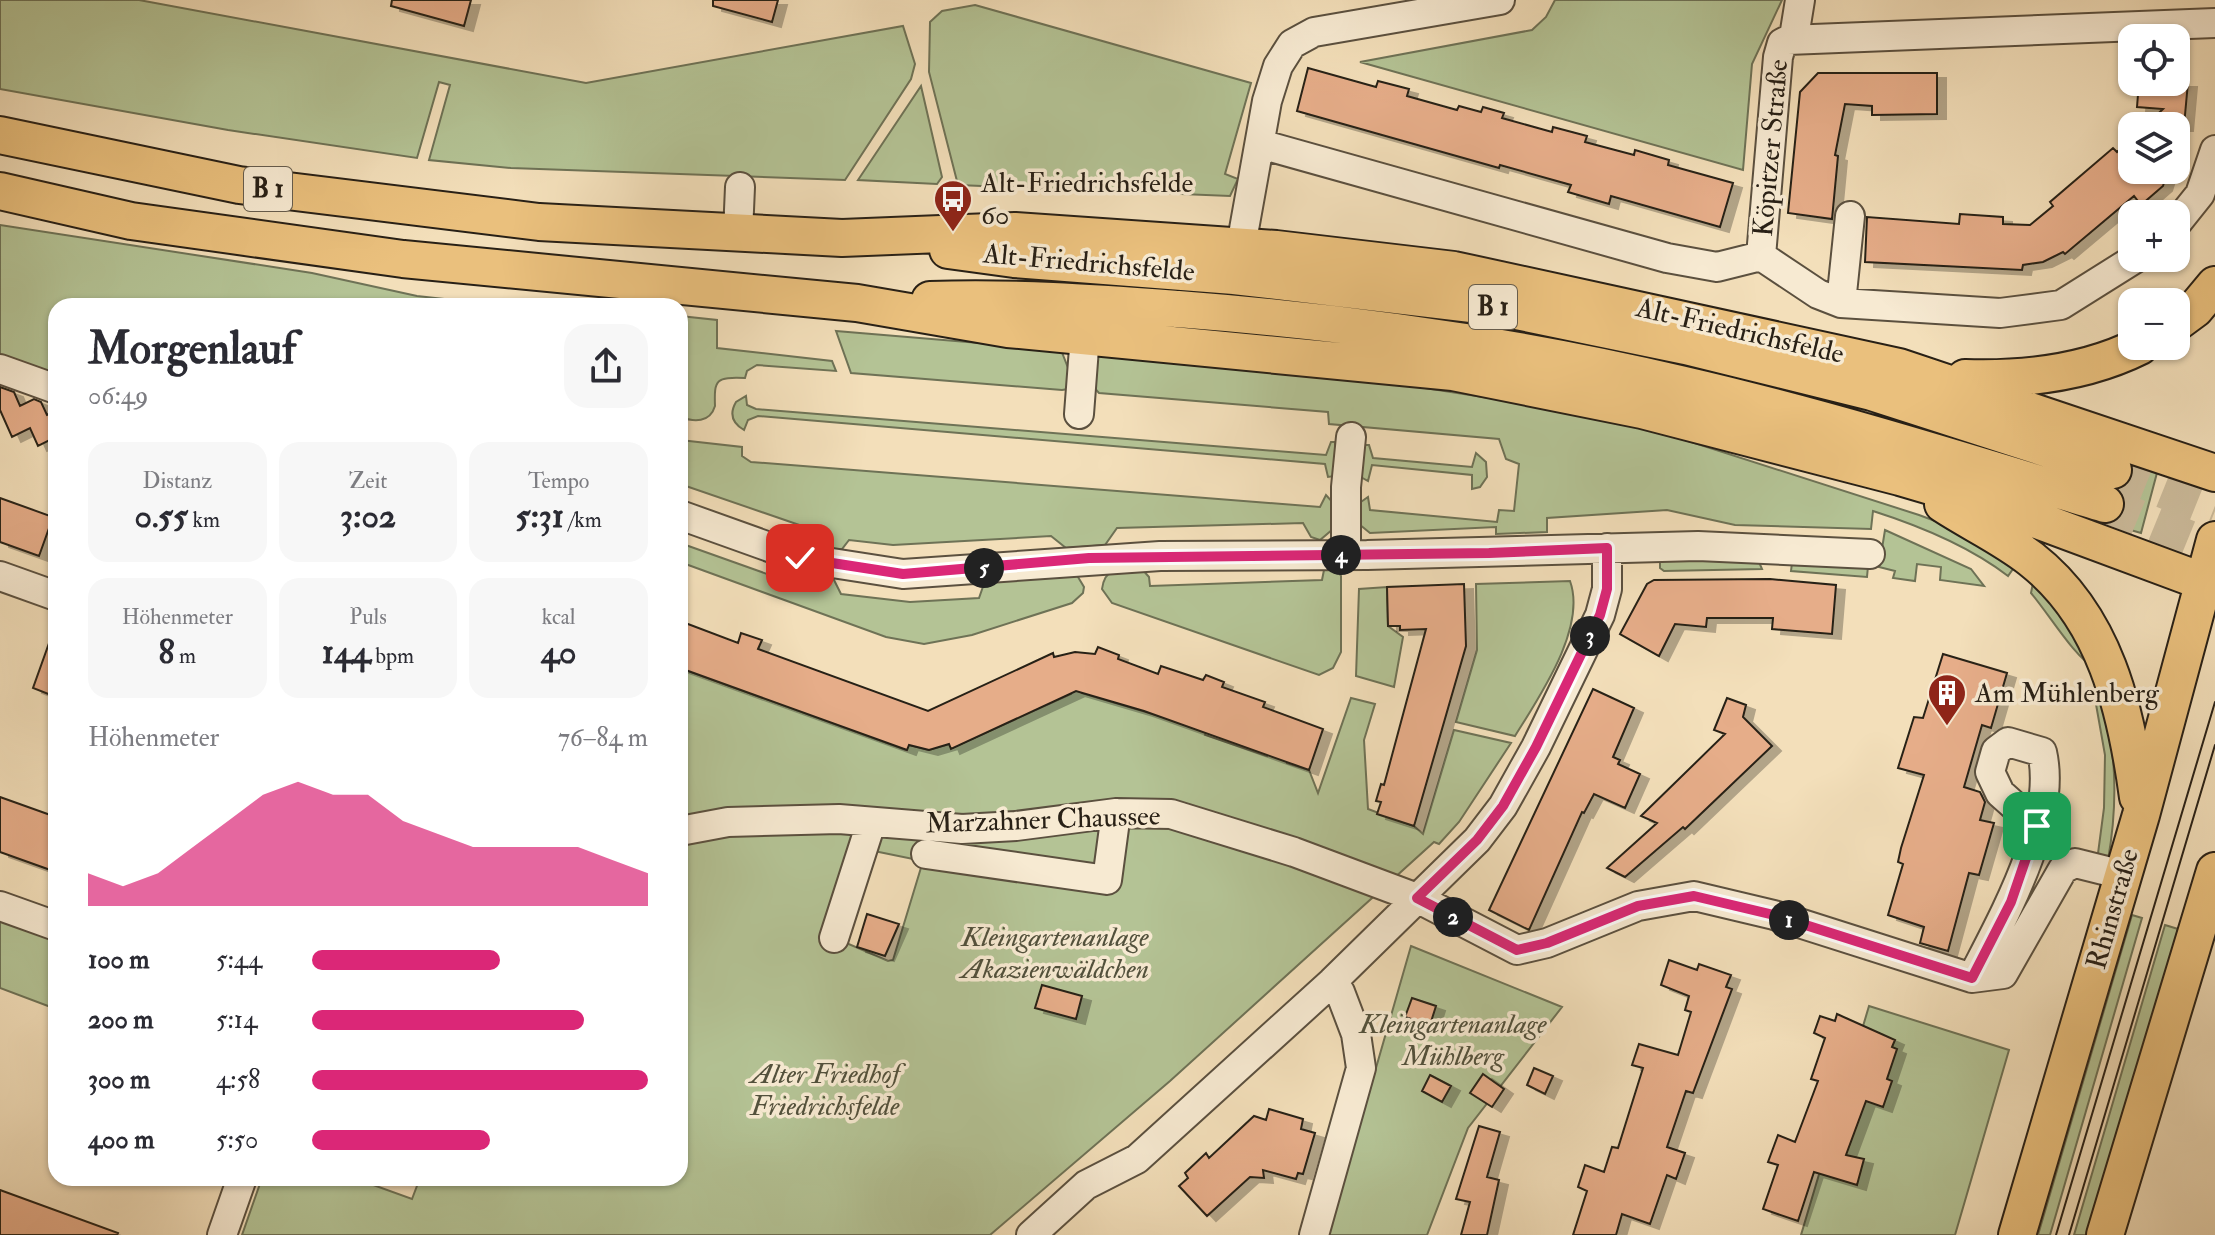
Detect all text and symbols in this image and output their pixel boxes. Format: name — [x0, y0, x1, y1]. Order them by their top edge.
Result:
map controls — [2118, 24, 2190, 360]
button: locate — [2118, 24, 2190, 96]
street label: Köpitzer Straße — [1746, 58, 1796, 238]
button: layers — [2118, 112, 2190, 184]
place label: Alt-Friedrichsfelde 60 — [980, 166, 1194, 233]
road number: B 1 — [244, 167, 292, 211]
bus stop icon: Alt-Friedrichsfelde 60 — [932, 178, 974, 233]
button: + — [2118, 200, 2190, 272]
street label: Alt-Friedrichsfelde — [981, 236, 1197, 290]
road number: B 1 — [1469, 285, 1517, 329]
button: − — [2118, 288, 2190, 360]
street label: Alt-Friedrichsfelde — [1632, 290, 1848, 372]
text: Morgenlauf — [88, 322, 296, 377]
button: share — [564, 324, 648, 408]
text: 06:49 — [88, 380, 148, 412]
text: Distanz — [143, 467, 212, 495]
text: Zeit — [349, 467, 387, 495]
text: Tempo — [528, 467, 589, 495]
text: 0.55 — [135, 495, 188, 538]
text: 3:02 — [340, 495, 396, 538]
text: 5:31 — [515, 495, 564, 538]
text: km — [188, 506, 220, 534]
text: /km — [564, 506, 602, 534]
pin — [766, 524, 834, 592]
pin: 4 — [1321, 535, 1361, 575]
icon: check — [778, 536, 822, 580]
text: 4 — [1335, 541, 1347, 569]
pin: 5 — [964, 548, 1004, 588]
text: 5 — [979, 554, 989, 582]
text: Höhenmeter — [122, 603, 233, 631]
text: Puls — [349, 603, 387, 631]
text: kcal — [542, 603, 576, 631]
pin: 3 — [1570, 616, 1610, 656]
text: 3 — [1586, 622, 1594, 650]
text: 8 — [158, 631, 174, 674]
text: 144 — [322, 631, 371, 674]
text: 40 — [541, 631, 577, 674]
text: m — [174, 642, 196, 670]
text: bpm — [371, 642, 414, 670]
building icon: Am Mühlenberg — [1926, 672, 1968, 727]
place label: Am Mühlenberg — [1974, 676, 2160, 711]
text: Höhenmeter — [88, 722, 219, 754]
text: 76–84 m — [558, 722, 648, 754]
pin — [2003, 792, 2071, 860]
street label: Marzahner Chaussee — [925, 798, 1161, 842]
icon: arrive — [2015, 804, 2059, 848]
street label: Rhinstraße — [2079, 844, 2147, 973]
pin: 2 — [1433, 897, 1473, 937]
pin: 1 — [1769, 900, 1809, 940]
text: 2 — [1447, 903, 1459, 931]
text: 1 — [1785, 906, 1793, 934]
park label: Kleingartenanlage Akazienwäldchen — [958, 920, 1149, 987]
text: 100 m — [88, 944, 149, 976]
text: 5:44 — [216, 944, 262, 976]
text: 200 m — [88, 1004, 153, 1036]
text: 5:14 — [216, 1004, 257, 1036]
park label: Kleingartenanlage Mühlberg — [1358, 1007, 1547, 1074]
park label: Alter Friedhof Friedrichsfelde — [747, 1057, 907, 1124]
text: 300 m — [88, 1064, 150, 1096]
text: 4:58 — [216, 1064, 260, 1096]
text: 400 m — [88, 1124, 154, 1156]
text: 5:50 — [216, 1124, 258, 1156]

